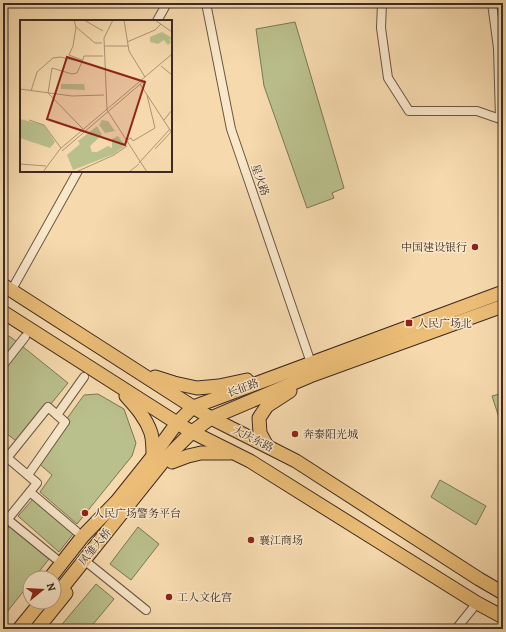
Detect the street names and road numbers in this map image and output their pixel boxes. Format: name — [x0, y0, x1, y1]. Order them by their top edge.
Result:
street label: 星火路 — [248, 162, 272, 198]
street label: 长征路 — [225, 375, 261, 401]
street label: 大庆东路 — [230, 422, 276, 456]
street label: 凤雏大桥 — [75, 525, 115, 569]

